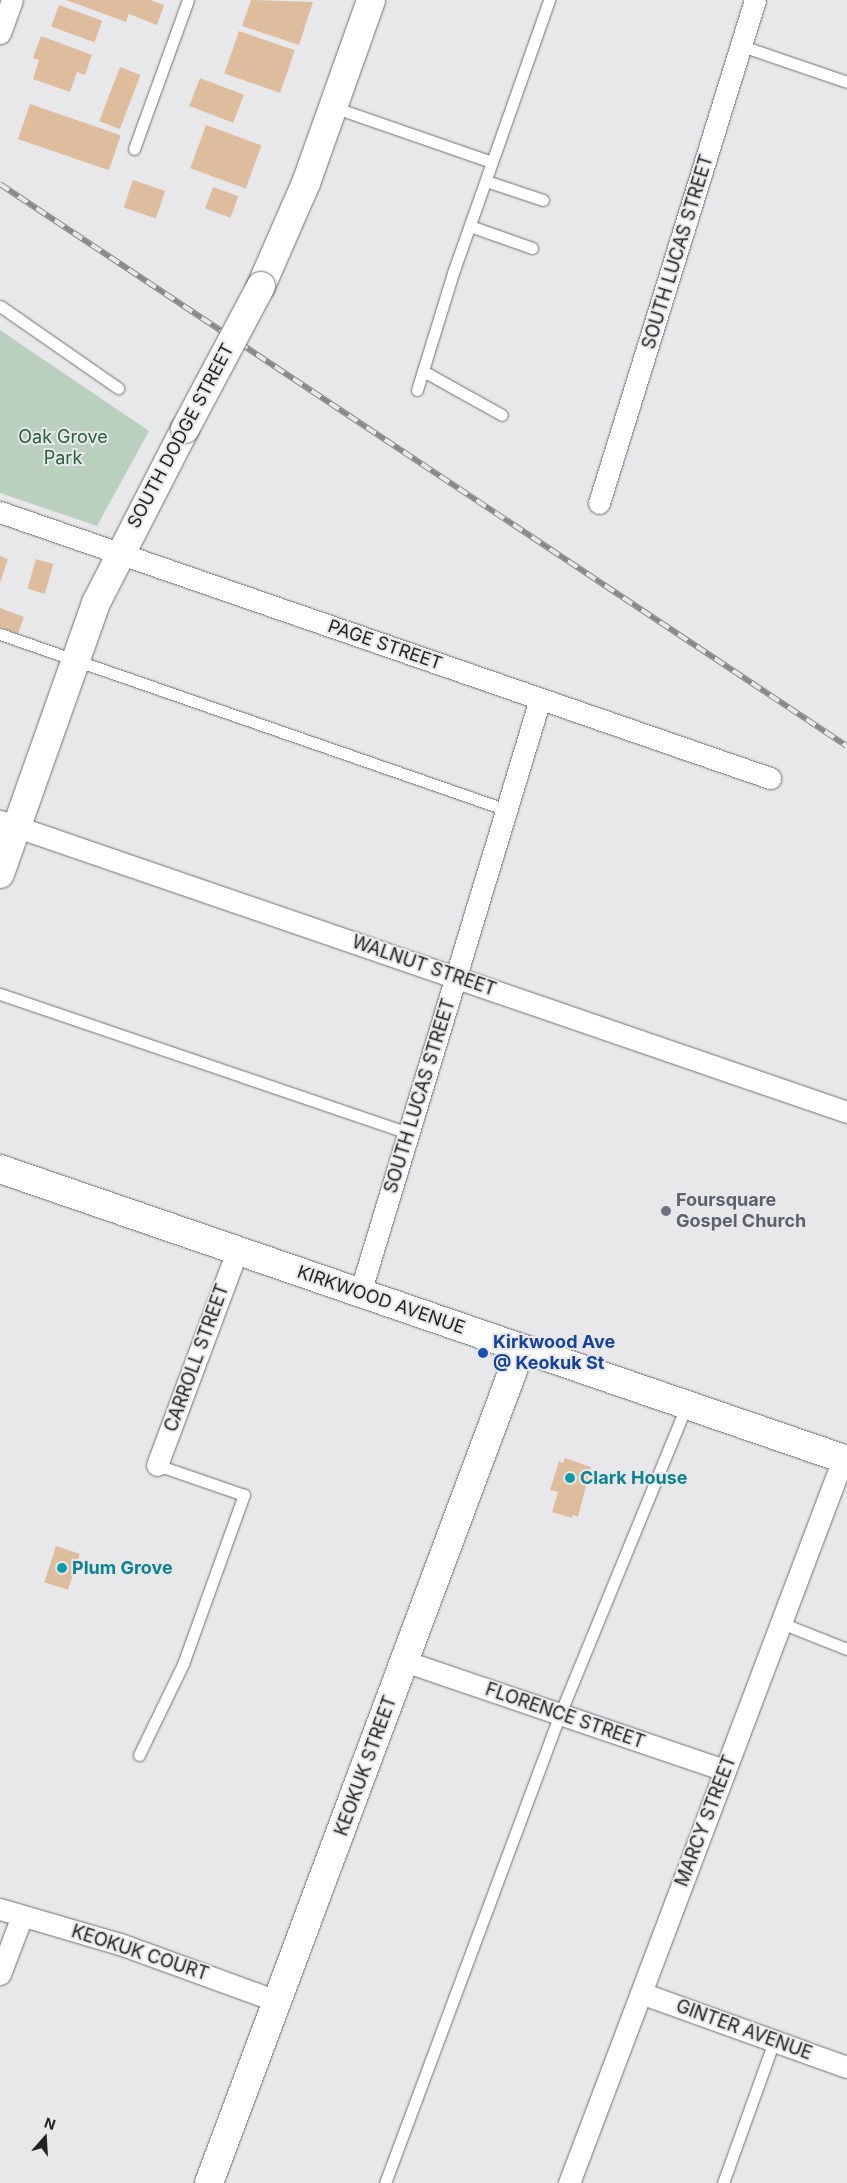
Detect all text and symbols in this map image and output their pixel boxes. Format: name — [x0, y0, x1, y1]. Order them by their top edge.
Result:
street label: SOUTH LUCAS STREET — [638, 152, 718, 352]
street label: SOUTH DODGE STREET — [123, 340, 239, 532]
park label: Oak Grove Park — [18, 427, 108, 469]
street label: PAGE STREET — [325, 615, 445, 675]
street label: WALNUT STREET — [349, 931, 499, 1001]
street label: SOUTH LUCAS STREET — [380, 996, 460, 1196]
place label: Foursquare Gospel Church — [676, 1190, 806, 1232]
marker: Foursquare Gospel Church — [660, 1205, 672, 1217]
street label: KIRKWOOD AVENUE — [294, 1261, 468, 1339]
street label: CARROLL STREET — [160, 1281, 234, 1435]
place label: Kirkwood Ave @ Keokuk St — [493, 1332, 615, 1375]
marker: Kirkwood Ave @ Keokuk St — [477, 1347, 489, 1359]
place label: Clark House — [580, 1467, 687, 1489]
marker: Clark House — [564, 1472, 576, 1484]
place label: Plum Grove — [72, 1557, 173, 1579]
marker: Plum Grove — [56, 1562, 68, 1574]
street label: FLORENCE STREET — [483, 1679, 647, 1753]
street label: KEOKUK STREET — [331, 1693, 401, 1839]
street label: MARCY STREET — [671, 1752, 741, 1890]
street label: KEOKUK COURT — [69, 1921, 211, 1985]
street label: GINTER AVENUE — [673, 1995, 815, 2065]
north arrow — [20, 2113, 70, 2163]
text: N — [42, 2114, 58, 2133]

